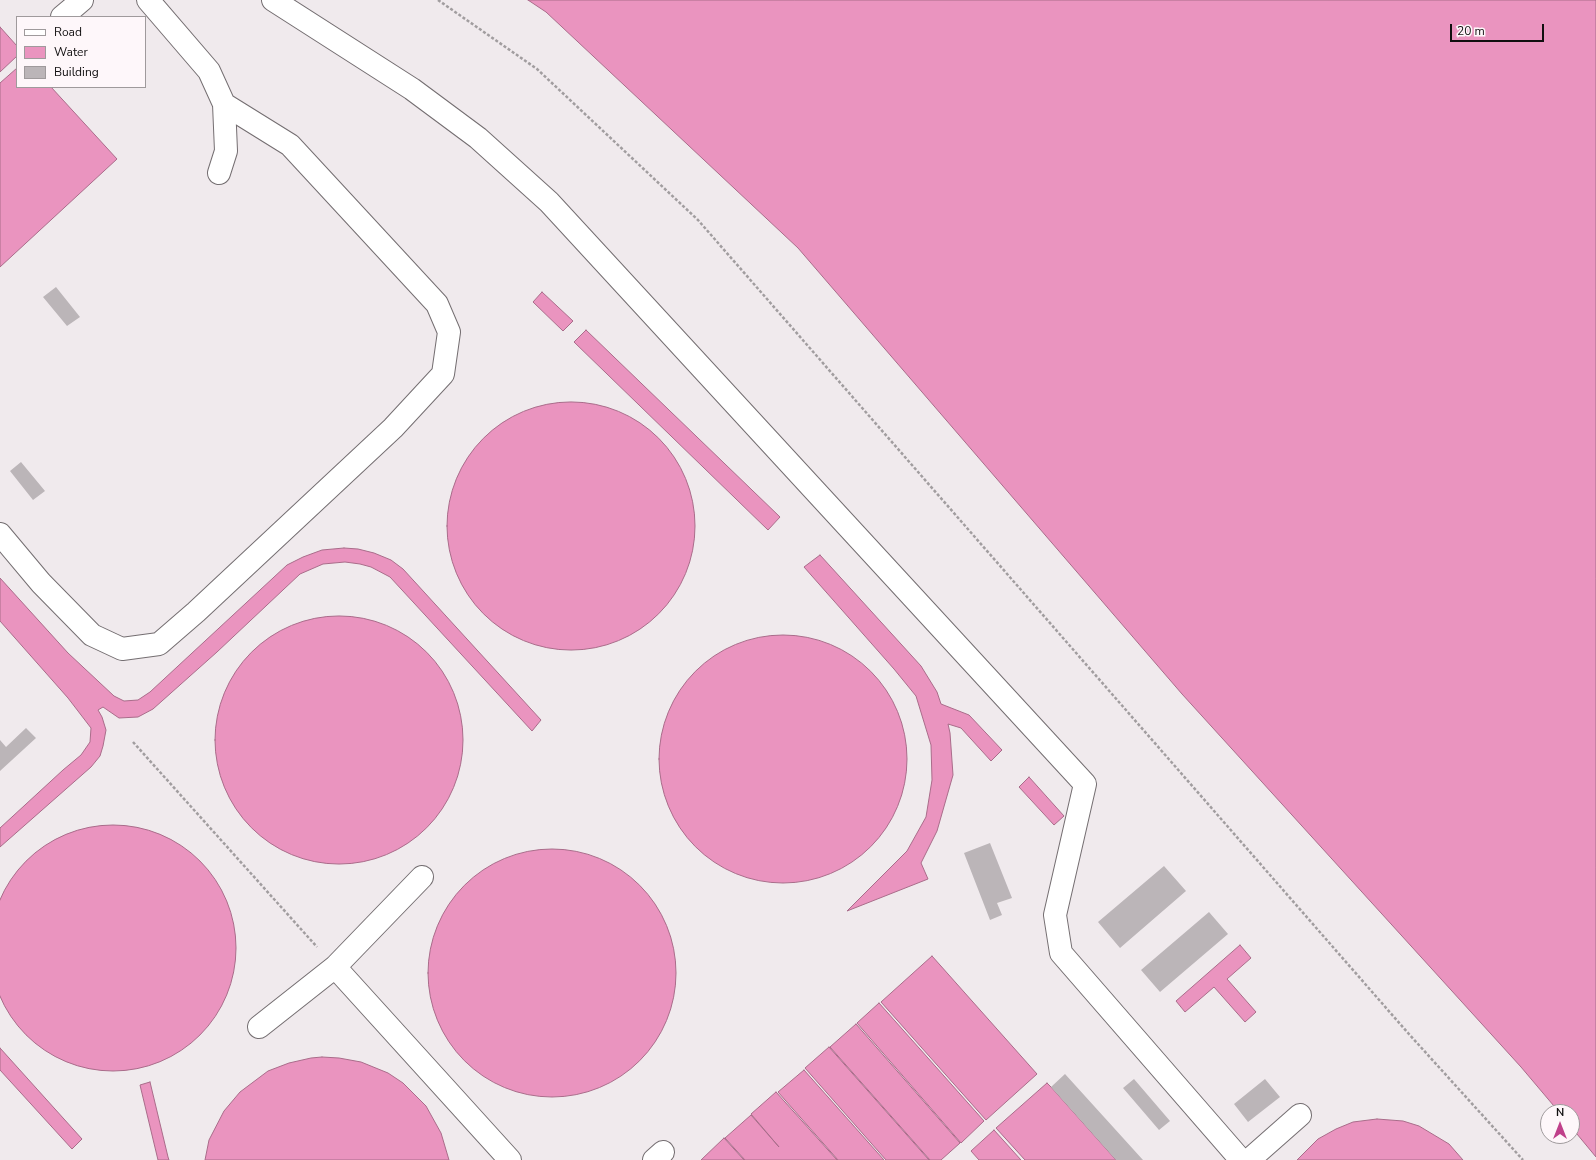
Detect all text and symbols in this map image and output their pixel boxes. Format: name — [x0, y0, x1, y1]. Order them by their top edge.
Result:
legend — [16, 16, 146, 88]
scale bar — [1452, 16, 1546, 42]
text: 20 m — [1457, 23, 1485, 39]
text: Road — [54, 24, 82, 40]
text: Water — [54, 44, 88, 60]
text: Building — [54, 64, 99, 80]
north arrow — [1540, 1104, 1580, 1144]
text: N — [1556, 1105, 1564, 1120]

